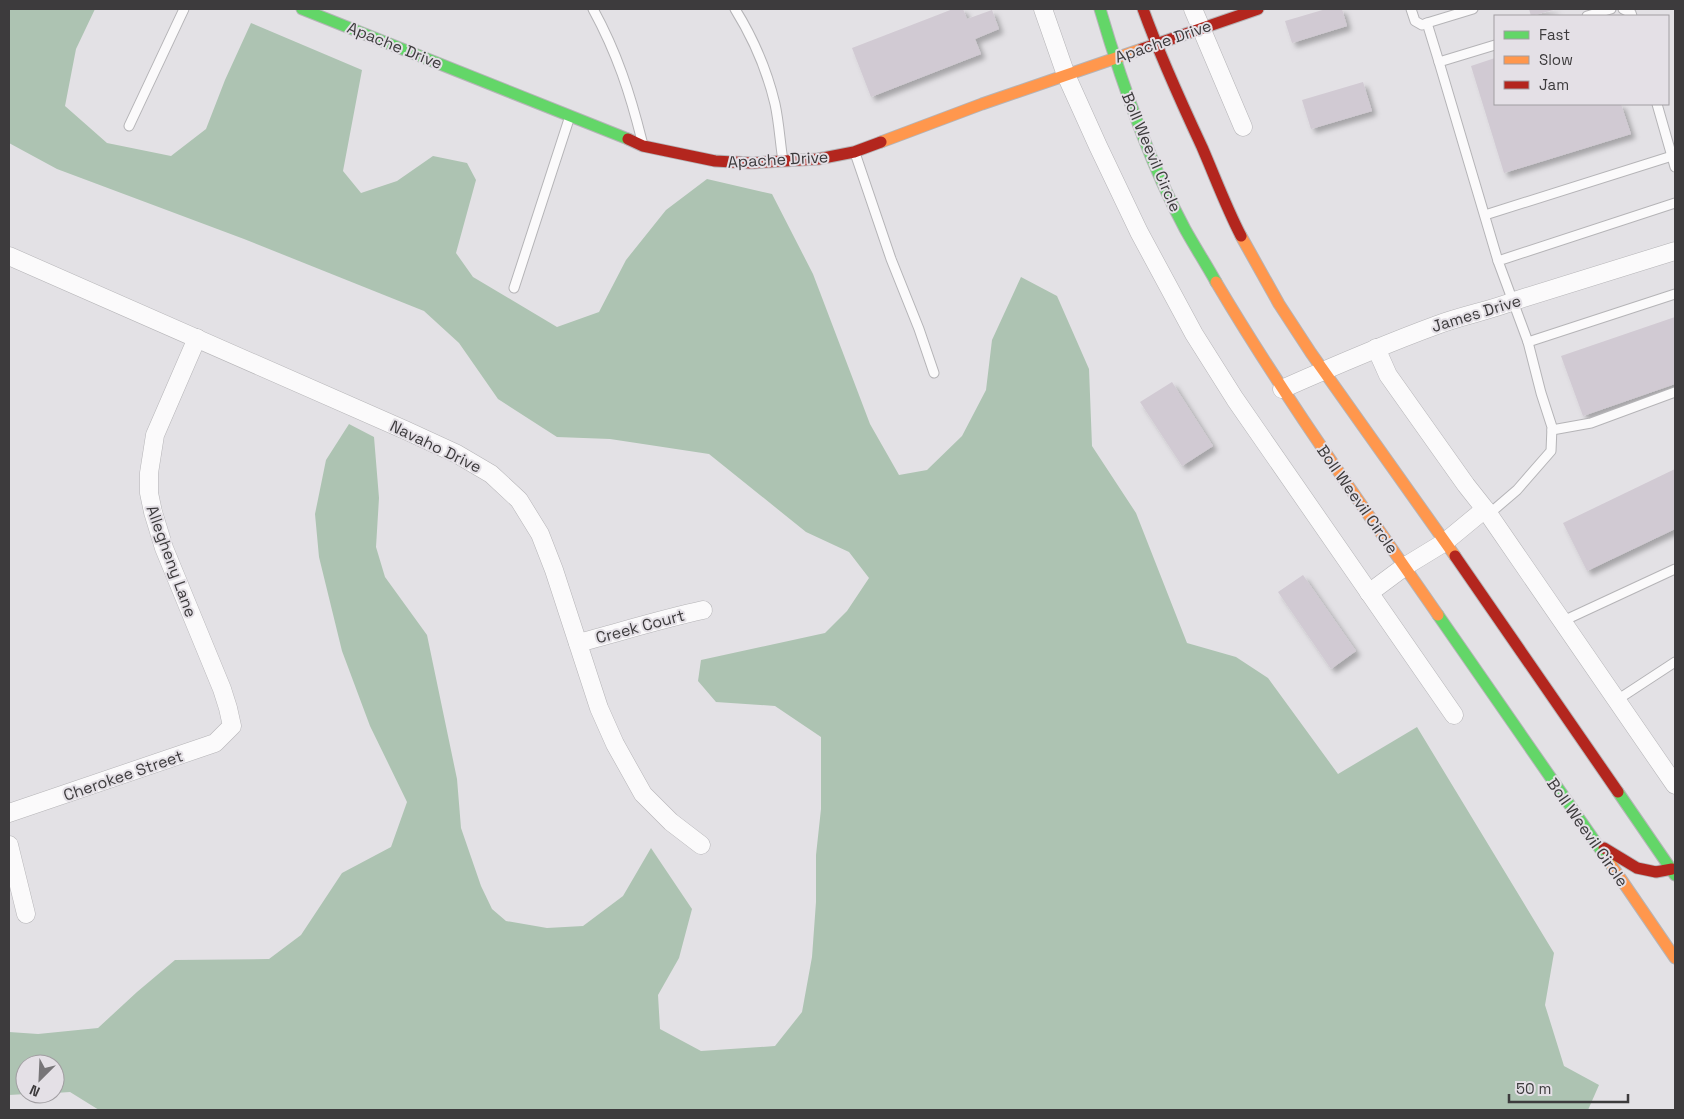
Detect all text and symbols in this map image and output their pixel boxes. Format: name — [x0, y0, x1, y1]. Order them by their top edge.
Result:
street label: Apache Drive — [1112, 15, 1214, 68]
legend — [1494, 15, 1669, 105]
street label: Apache Drive — [344, 17, 445, 74]
text: Fast — [1539, 25, 1570, 44]
text: Slow — [1539, 50, 1573, 69]
text: Jam — [1539, 75, 1569, 94]
street label: Boll Weevil Circle — [1117, 89, 1186, 215]
street label: Apache Drive — [727, 146, 829, 173]
street label: James Drive — [1429, 290, 1523, 337]
street label: Navaho Drive — [387, 415, 485, 478]
street label: Boll Weevil Circle — [1312, 441, 1403, 558]
street label: Allegheny Lane — [142, 502, 202, 620]
street label: Creek Court — [593, 605, 687, 648]
street label: Cherokee Street — [60, 745, 186, 806]
street label: Boll Weevil Circle — [1542, 774, 1633, 891]
north arrow — [15, 1054, 65, 1104]
scale bar — [1509, 1072, 1628, 1104]
text: 50 m — [1516, 1079, 1551, 1098]
text: N — [27, 1081, 43, 1101]

